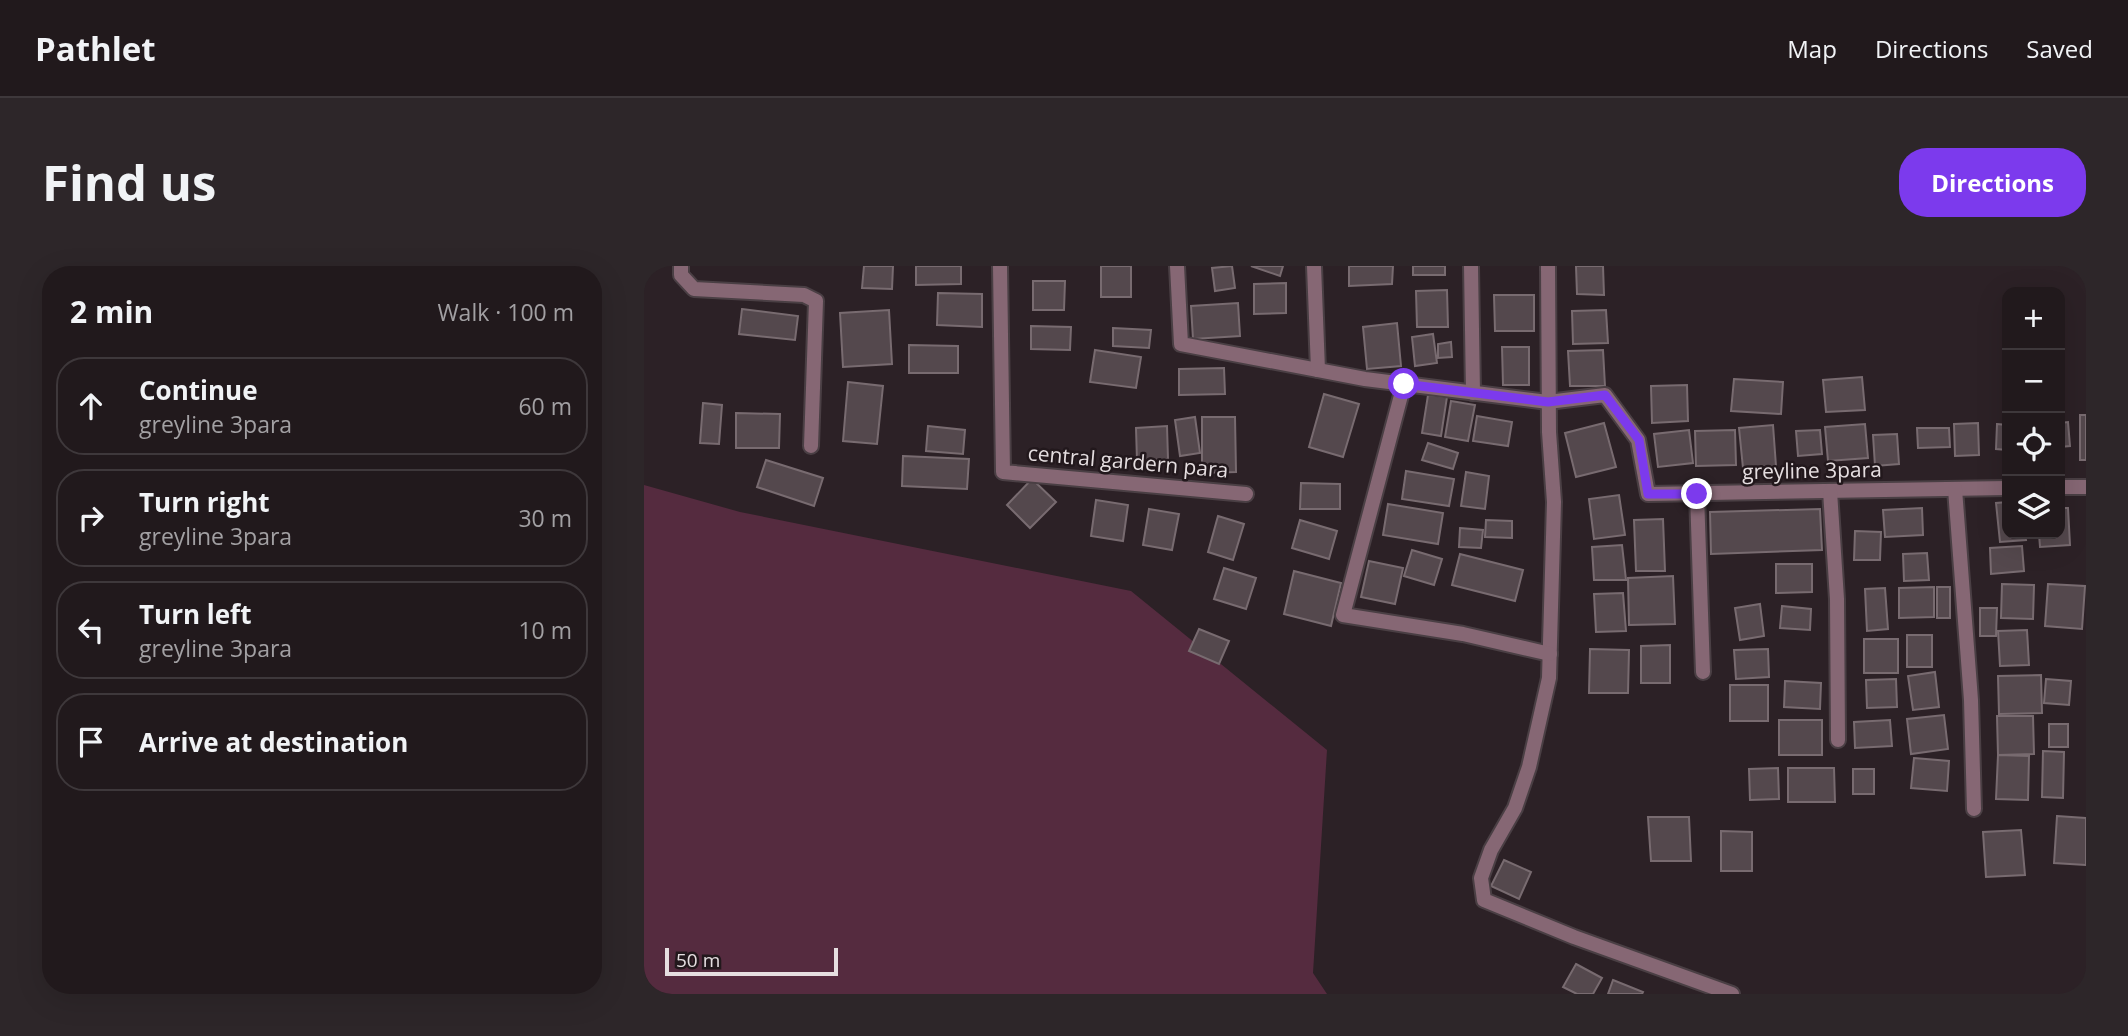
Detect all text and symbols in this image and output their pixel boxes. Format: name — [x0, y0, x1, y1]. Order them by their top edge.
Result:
text: Pathlet — [35, 26, 156, 71]
text: Map — [1787, 32, 1837, 65]
text: Directions — [1875, 32, 1988, 65]
text: Saved — [2026, 32, 2093, 65]
button: Directions — [1899, 148, 2086, 217]
text: Find us — [42, 149, 216, 215]
map controls — [2002, 287, 2065, 539]
button: + — [2002, 287, 2065, 350]
text: 2 min — [70, 291, 153, 332]
text: Walk · 100 m — [437, 296, 574, 328]
button: − — [2002, 350, 2065, 413]
route start — [1388, 368, 1419, 399]
text: Continue — [139, 372, 258, 408]
icon: ahead — [72, 387, 110, 425]
text: 60 m — [518, 390, 572, 422]
text: greyline 3para — [139, 408, 292, 440]
button: locate — [2002, 413, 2065, 476]
street label: central gardern para — [1027, 438, 1230, 484]
street label: greyline 3para — [1742, 455, 1882, 485]
button: layers — [2002, 476, 2065, 539]
route end — [1681, 478, 1712, 509]
text: Turn right — [139, 484, 270, 520]
icon: right — [72, 499, 110, 537]
text: 30 m — [518, 502, 572, 534]
text: greyline 3para — [139, 520, 292, 552]
text: Turn left — [139, 596, 251, 632]
icon: left — [72, 611, 110, 649]
text: 10 m — [518, 614, 572, 646]
text: greyline 3para — [139, 632, 292, 664]
icon: arrive — [72, 723, 110, 761]
text: Arrive at destination — [139, 724, 408, 760]
scale bar — [665, 945, 838, 977]
text: 50 m — [676, 947, 720, 973]

